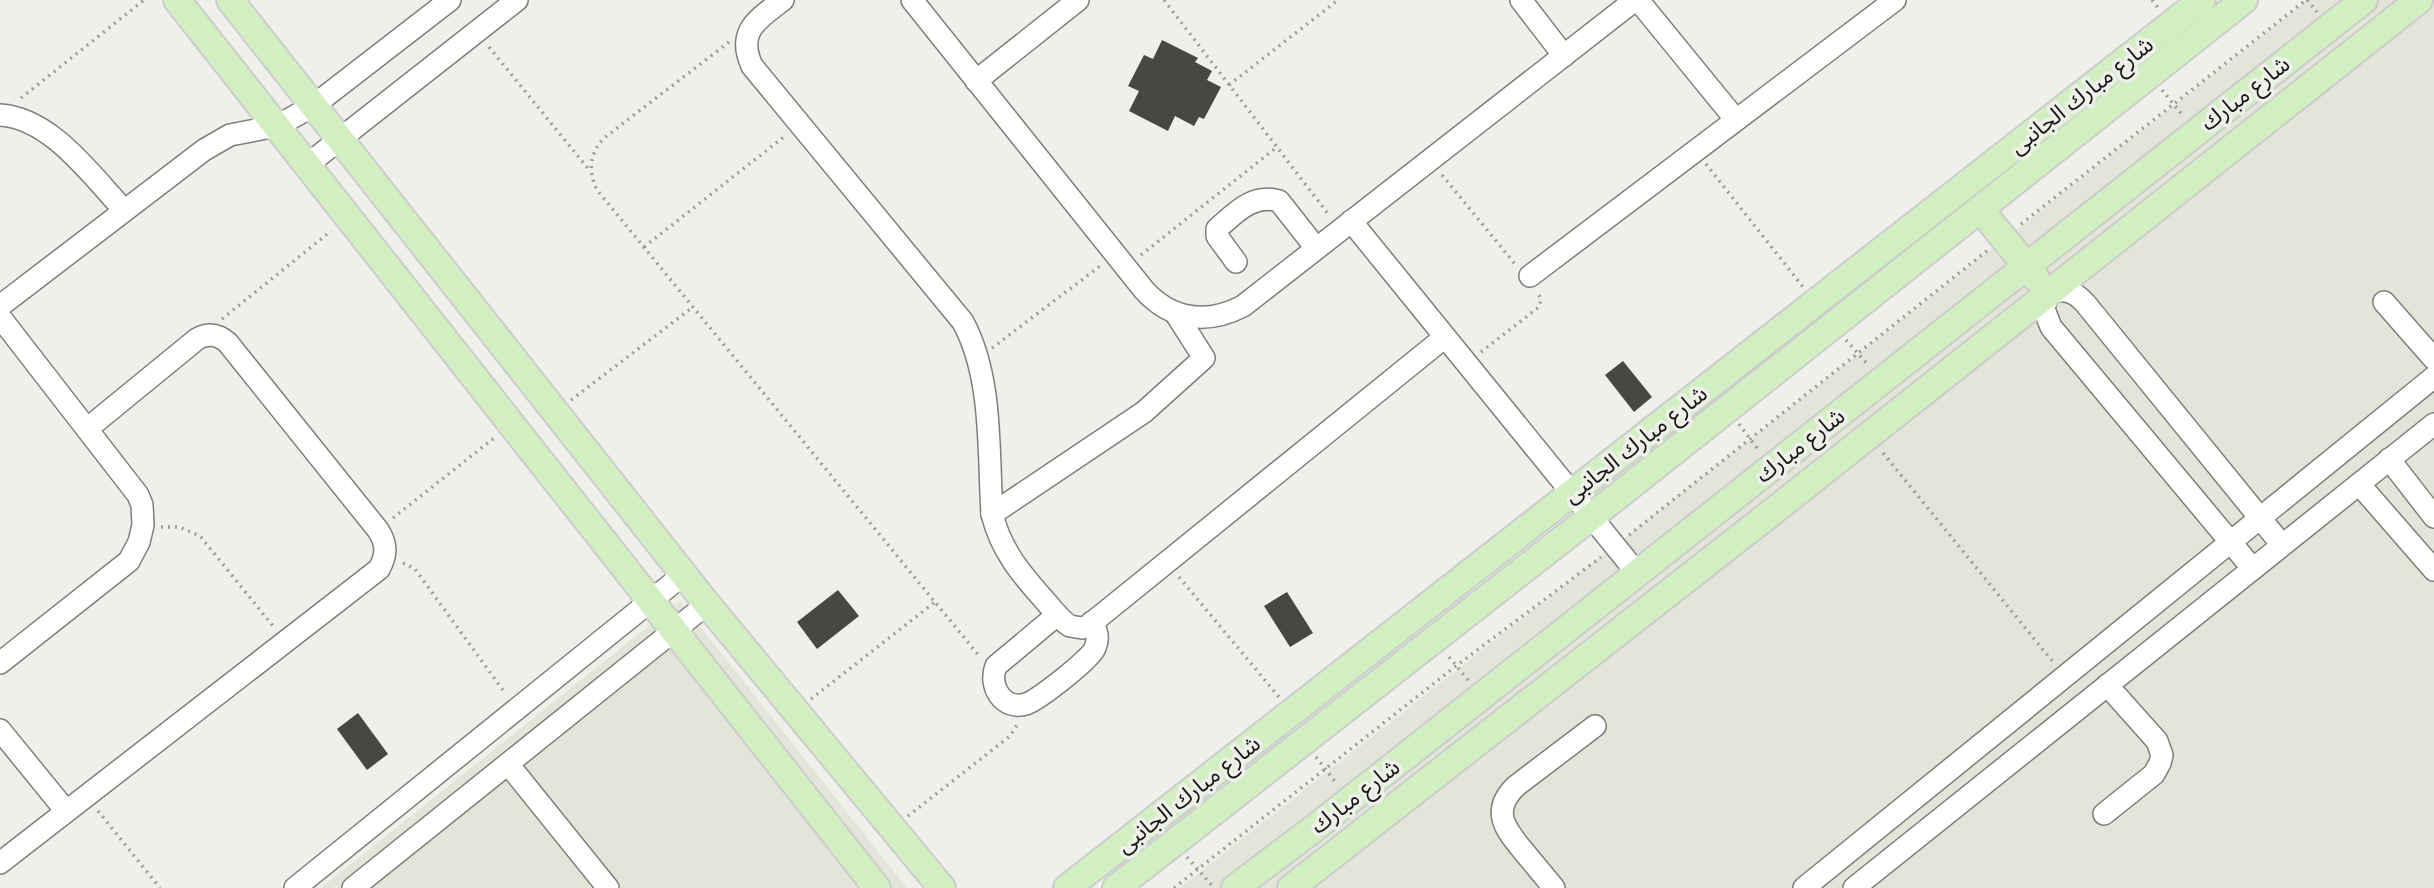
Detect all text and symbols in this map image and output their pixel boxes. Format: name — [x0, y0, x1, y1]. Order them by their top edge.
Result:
street label: شارع مبارك الجانبى — [2003, 29, 2161, 162]
street label: شارع مبارك — [2194, 49, 2297, 139]
street label: شارع مبارك الجانبى — [1557, 378, 1715, 511]
street label: شارع مبارك — [1749, 401, 1852, 491]
street label: شارع مبارك الجانبى — [1110, 728, 1268, 861]
street label: شارع مبارك — [1304, 752, 1407, 842]

